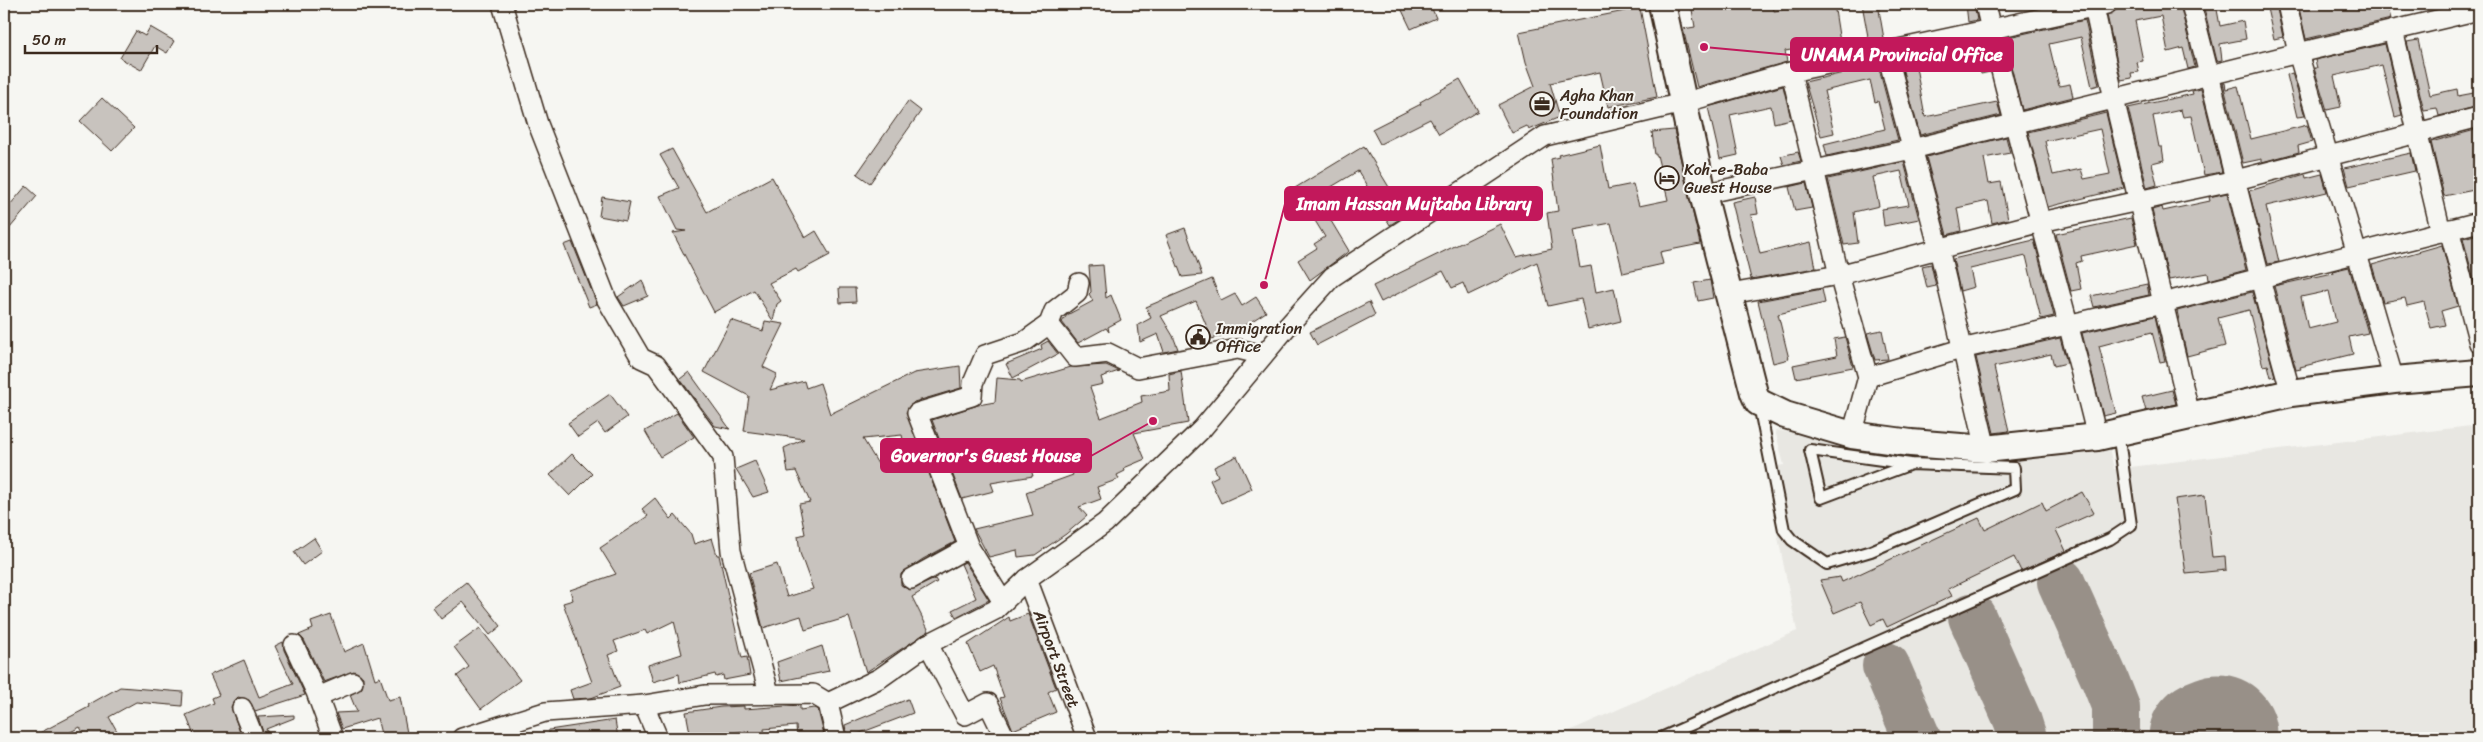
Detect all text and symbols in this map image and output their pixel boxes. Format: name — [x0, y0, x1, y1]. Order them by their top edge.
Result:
scale bar — [25, 22, 158, 54]
text: 50 m — [32, 27, 67, 53]
callout: UNAMA Provincial Office — [1791, 38, 2013, 71]
text: UNAMA Provincial Office — [1801, 39, 2003, 71]
place label: Agha Khan Foundation — [1559, 81, 1639, 128]
office icon: Agha Khan Foundation — [1529, 91, 1555, 117]
place label: Koh-e-Baba Guest House — [1684, 155, 1772, 202]
hotel icon: Koh-e-Baba Guest House — [1654, 165, 1680, 191]
callout: Imam Hassan Mujtaba Library — [1285, 187, 1542, 220]
text: Imam Hassan Mujtaba Library — [1295, 188, 1532, 220]
place label: Immigration Office — [1215, 314, 1303, 361]
public building icon: Immigration Office — [1185, 324, 1211, 350]
callout: Governor's Guest House — [881, 439, 1091, 472]
text: Governor's Guest House — [890, 440, 1082, 472]
street label: Airport Street — [1024, 605, 1088, 712]

